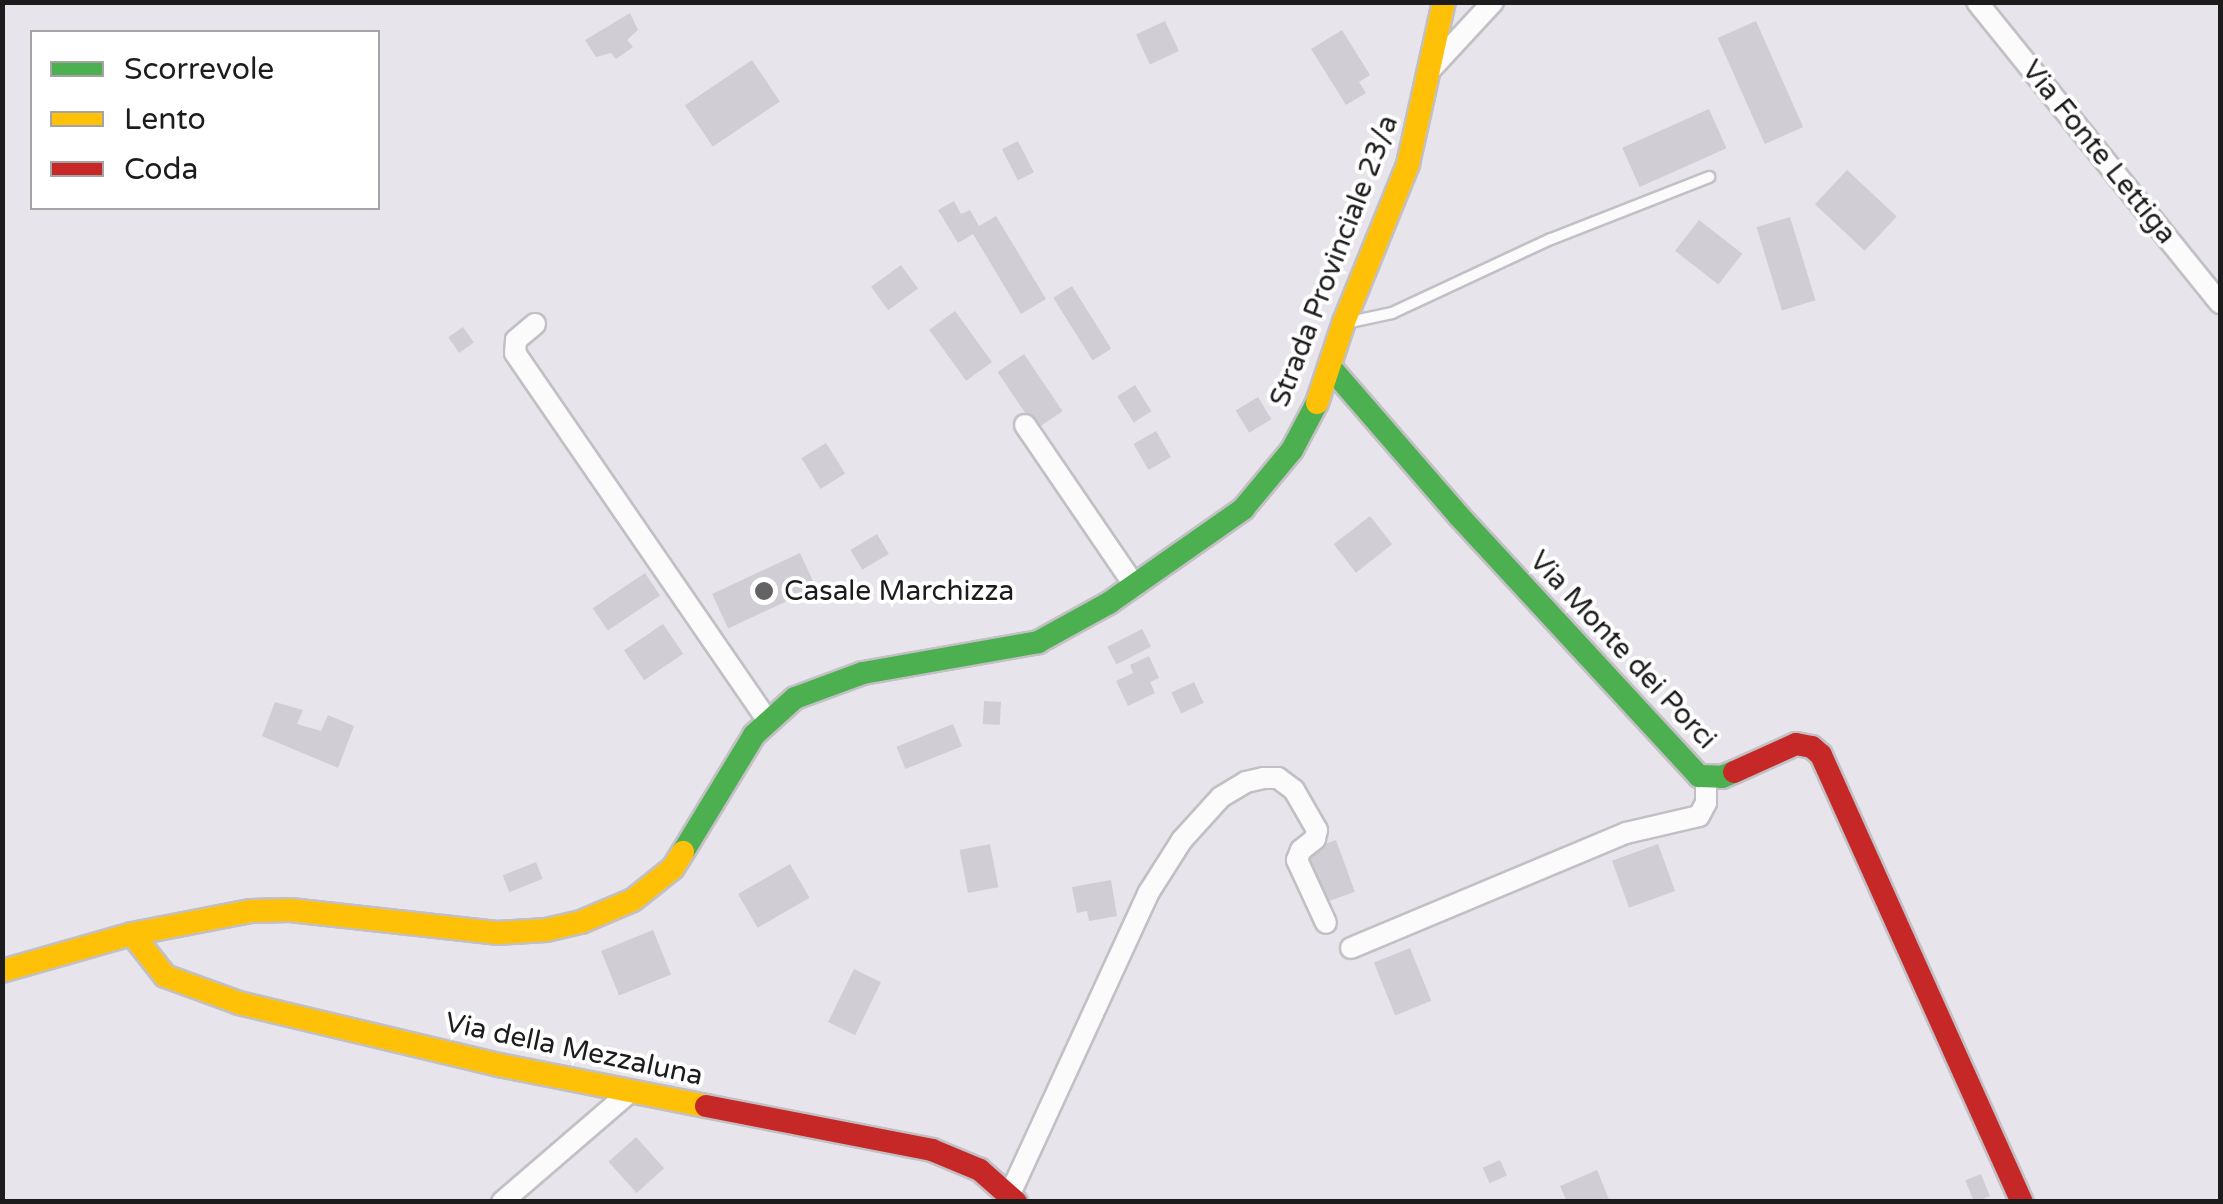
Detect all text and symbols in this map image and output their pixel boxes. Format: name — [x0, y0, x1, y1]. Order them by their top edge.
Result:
legend — [30, 30, 380, 210]
text: Scorrevole — [124, 51, 274, 88]
street label: Via Fonte Lettiga — [2015, 54, 2183, 250]
text: Lento — [124, 101, 206, 138]
street label: Strada Provinciale 23/a — [1263, 110, 1405, 412]
text: Coda — [124, 151, 198, 188]
street label: Via Monte dei Porci — [1523, 544, 1723, 756]
place label: Casale Marchizza — [784, 574, 1014, 608]
marker: Casale Marchizza — [753, 580, 775, 602]
street label: Via della Mezzaluna — [442, 1005, 706, 1093]

